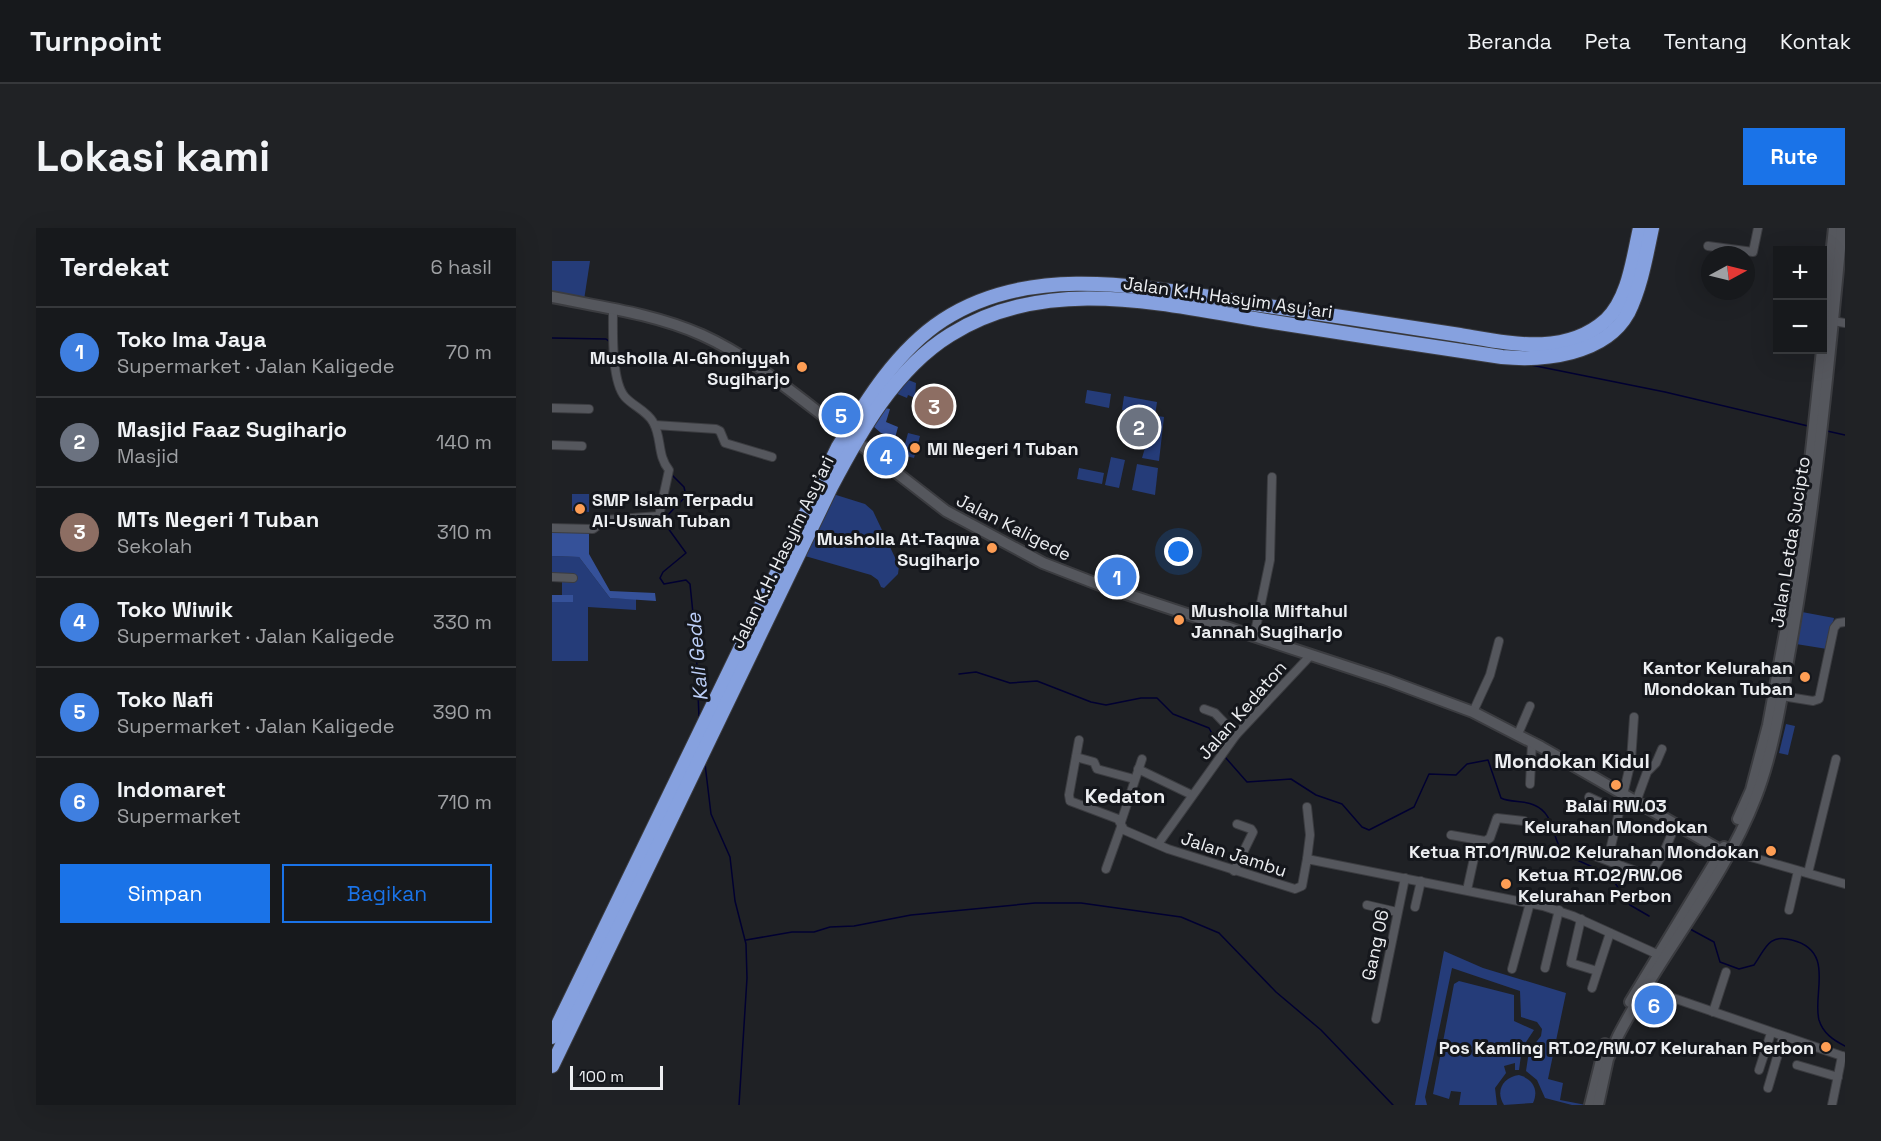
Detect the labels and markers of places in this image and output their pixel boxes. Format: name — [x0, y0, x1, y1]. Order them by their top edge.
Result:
place label: Musholla Al-Ghoniyyah Sugiharjo — [590, 346, 790, 390]
marker: Musholla Al-Ghoniyyah Sugiharjo — [795, 360, 809, 374]
pin: 3 — [914, 384, 953, 429]
pin: 5 — [822, 392, 860, 438]
pin: 2 — [1120, 404, 1158, 450]
pin: 4 — [866, 434, 906, 478]
place label: MI Negeri 1 Tuban — [927, 437, 1079, 460]
marker: MI Negeri 1 Tuban — [908, 441, 922, 455]
place label: SMP Islam Terpadu Al-Uswah Tuban — [592, 488, 754, 532]
marker: SMP Islam Terpadu Al-Uswah Tuban — [573, 502, 587, 516]
place label: Musholla At-Taqwa Sugiharjo — [817, 527, 981, 571]
marker: Musholla At-Taqwa Sugiharjo — [985, 541, 999, 555]
pin: 1 — [1098, 554, 1136, 600]
place label: Musholla Miftahul Jannah Sugiharjo — [1191, 599, 1348, 643]
marker: Musholla Miftahul Jannah Sugiharjo — [1172, 613, 1186, 627]
place label: Kantor Kelurahan Mondokan Tuban — [1643, 656, 1793, 700]
marker: Kantor Kelurahan Mondokan Tuban — [1798, 670, 1812, 684]
marker: Balai RW.03 Kelurahan Mondokan — [1609, 778, 1623, 792]
place label: Balai RW.03 Kelurahan Mondokan — [1524, 794, 1708, 838]
place label: Ketua RT.01/RW.02 Kelurahan Mondokan — [1409, 840, 1759, 863]
marker: Ketua RT.01/RW.02 Kelurahan Mondokan — [1764, 844, 1778, 858]
place label: Ketua RT.02/RW.06 Kelurahan Perbon — [1518, 863, 1683, 907]
marker: Ketua RT.02/RW.06 Kelurahan Perbon — [1499, 877, 1513, 891]
pin: 6 — [1634, 982, 1674, 1028]
place label: Pos Kamling RT.02/RW.07 Kelurahan Perbon — [1439, 1036, 1814, 1059]
marker: Pos Kamling RT.02/RW.07 Kelurahan Perbon — [1819, 1040, 1833, 1054]

